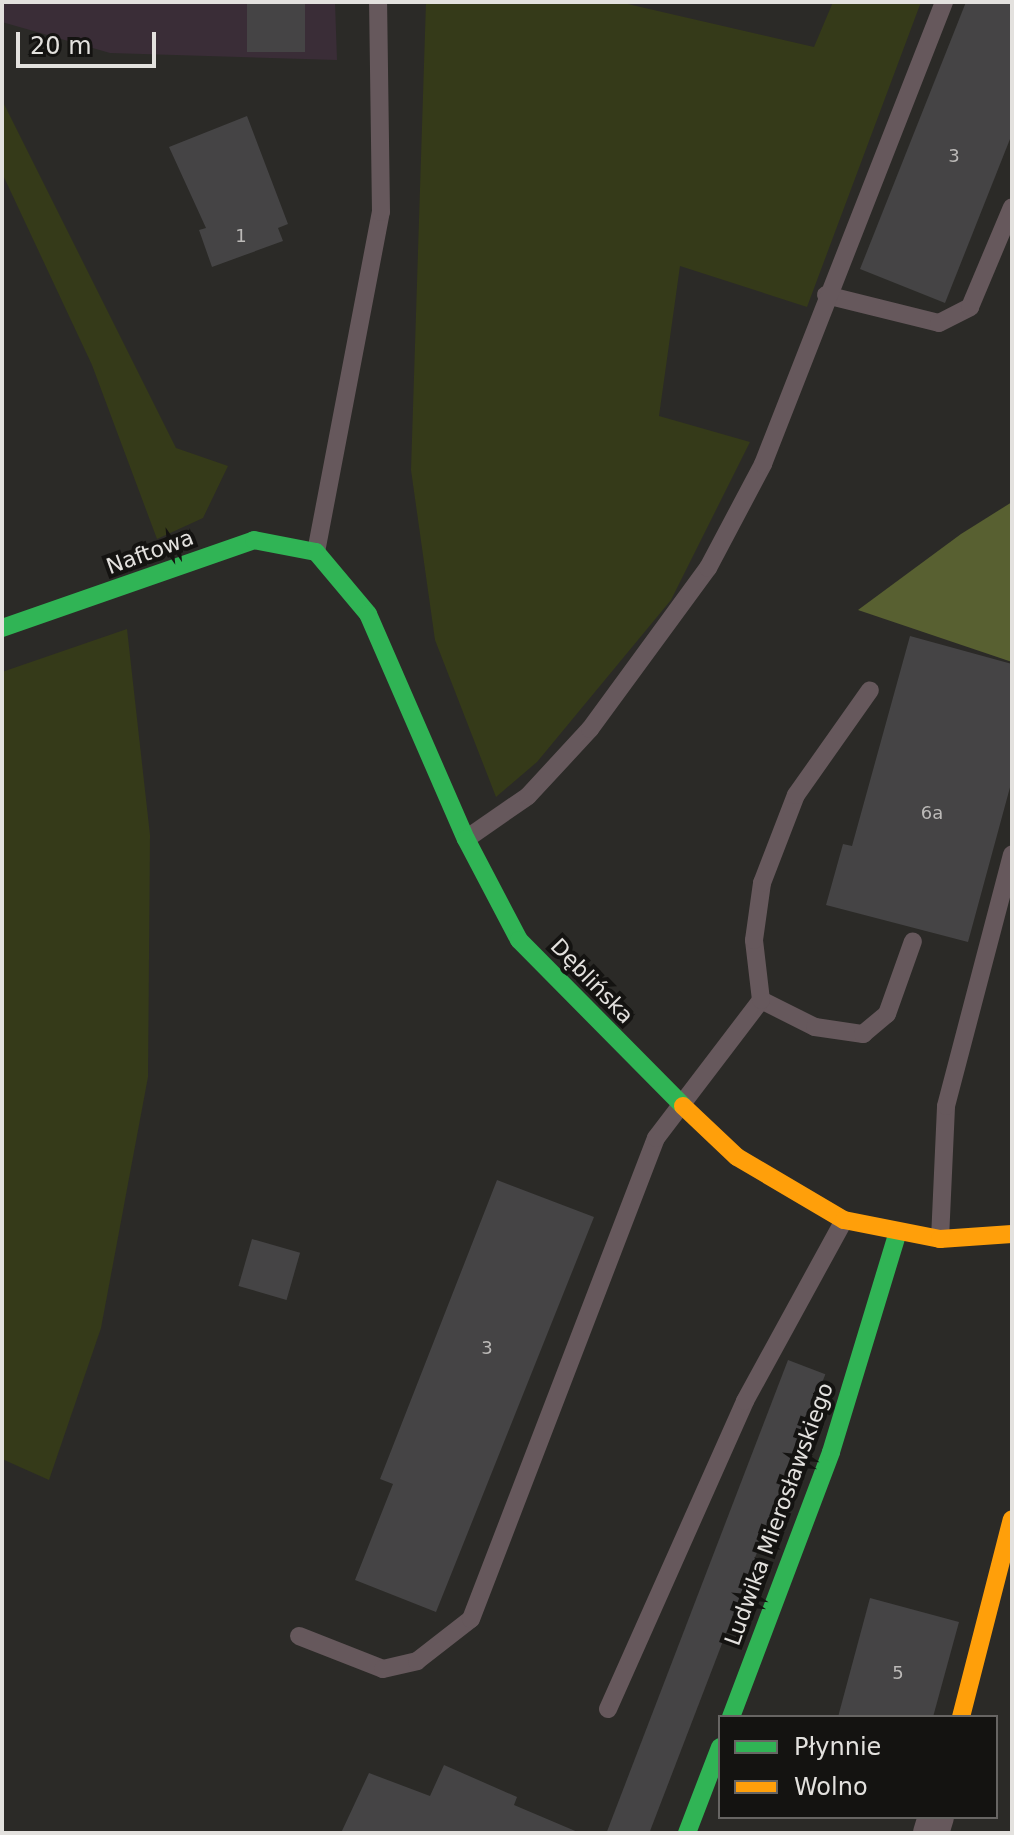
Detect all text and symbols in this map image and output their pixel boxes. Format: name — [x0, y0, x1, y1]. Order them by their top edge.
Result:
scale bar — [20, 16, 160, 66]
text: 20 m — [30, 32, 92, 60]
house number: 3 — [948, 145, 960, 167]
house number: 1 — [235, 225, 247, 247]
street label: Naftowa — [103, 524, 197, 580]
house number: 6a — [921, 802, 943, 824]
street label: Dęblińska — [545, 933, 639, 1029]
house number: 3 — [481, 1337, 493, 1359]
street label: Ludwika Mierosławskiego — [719, 1379, 839, 1649]
house number: 5 — [892, 1662, 904, 1684]
legend — [718, 1715, 998, 1819]
text: Płynnie — [794, 1733, 881, 1761]
text: Wolno — [794, 1773, 868, 1801]

